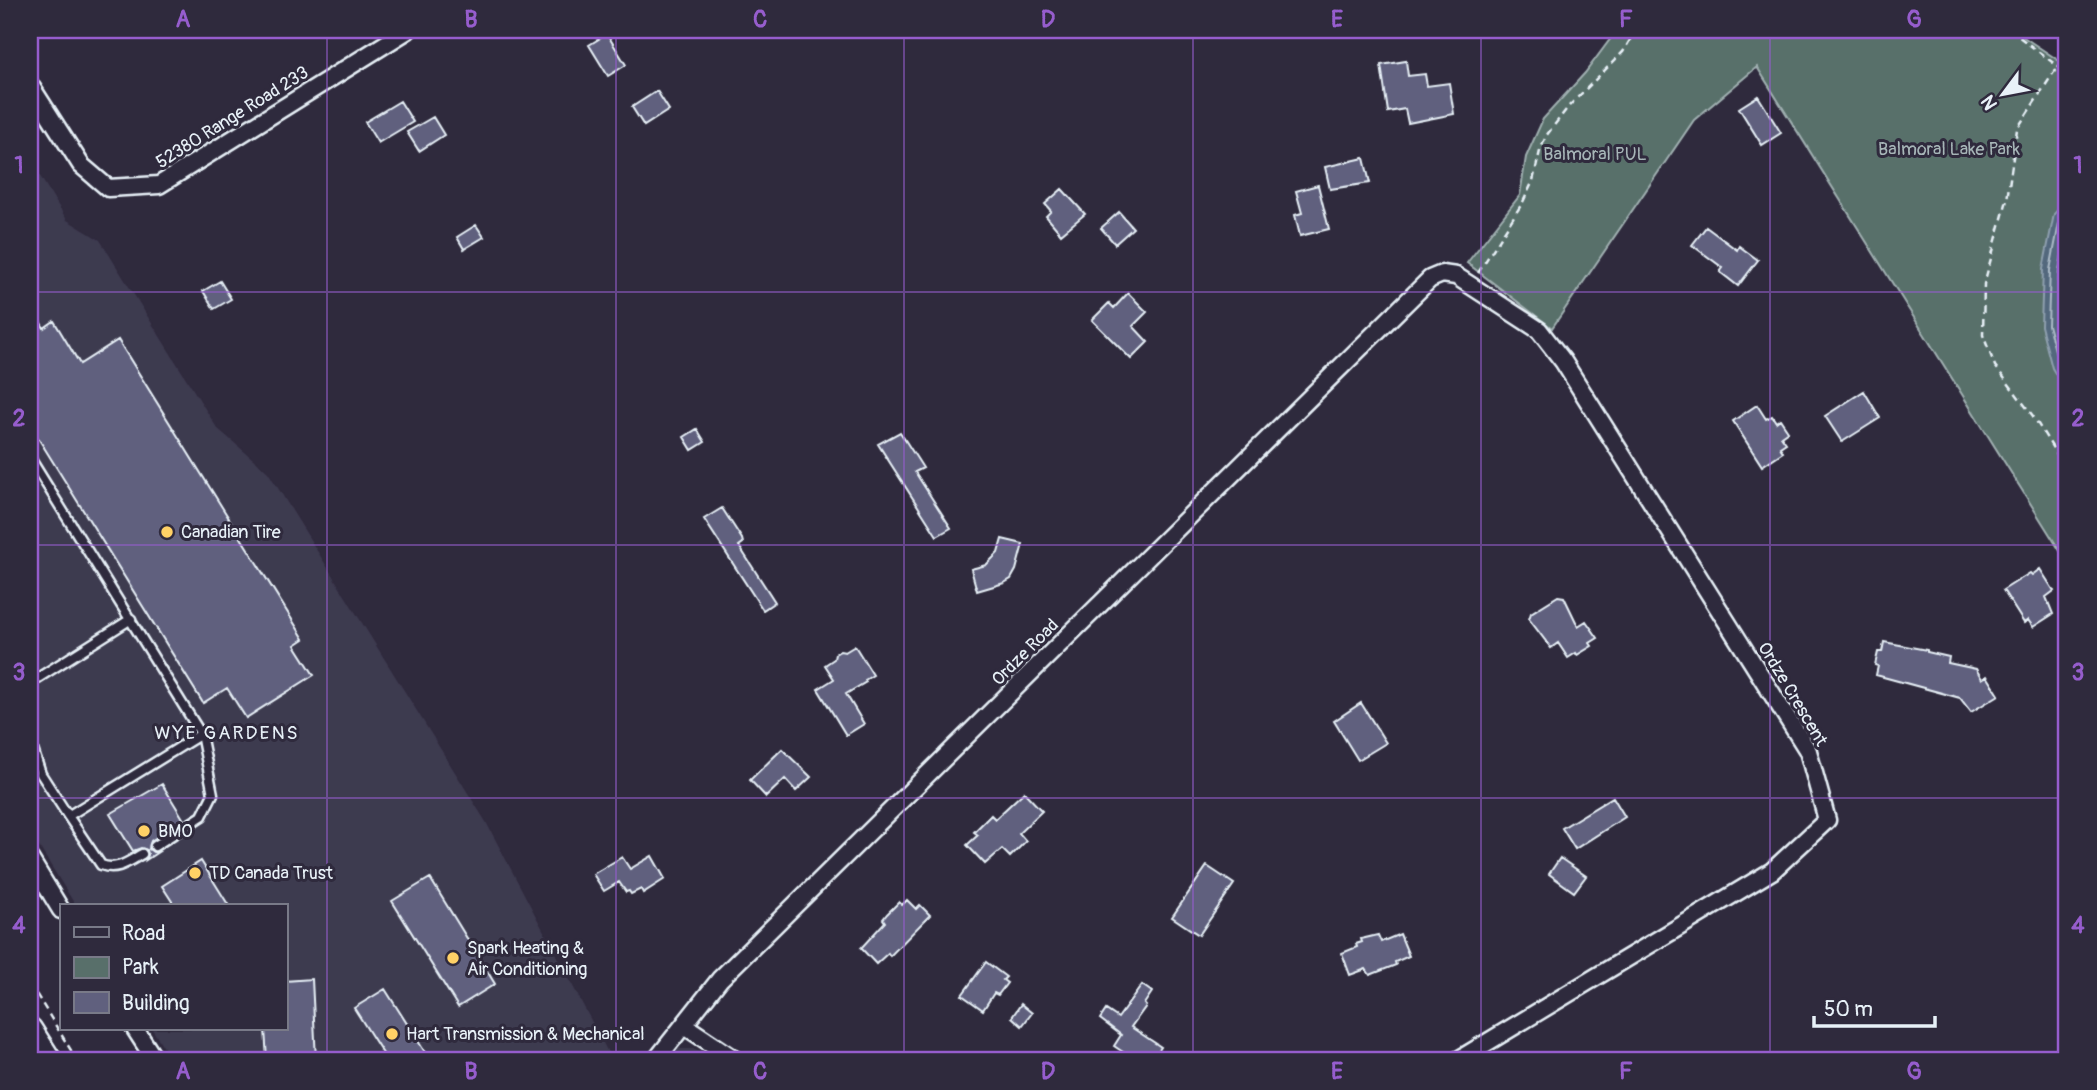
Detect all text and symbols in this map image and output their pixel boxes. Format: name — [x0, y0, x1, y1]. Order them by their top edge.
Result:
text: A — [176, 5, 191, 34]
text: B — [464, 5, 478, 34]
text: C — [753, 5, 767, 34]
text: D — [1041, 5, 1055, 34]
text: E — [1331, 5, 1343, 34]
text: F — [1619, 5, 1633, 34]
text: G — [1906, 5, 1922, 34]
north arrow — [1968, 60, 2038, 130]
street label: 52380 Range Road 233 — [152, 61, 313, 174]
text: N — [1976, 91, 2003, 114]
park label: Balmoral Lake Park — [1878, 138, 2020, 161]
park label: Balmoral PUL — [1543, 143, 1647, 166]
text: 1 — [15, 151, 24, 180]
text: 1 — [2074, 151, 2083, 180]
text: 2 — [13, 404, 26, 433]
text: 2 — [2072, 404, 2085, 433]
place label: Canadian Tire — [181, 521, 281, 544]
marker: Canadian Tire — [159, 524, 175, 540]
street label: Ordze Road — [987, 614, 1064, 691]
street label: Ordze Crescent — [1752, 638, 1833, 751]
text: 3 — [13, 658, 25, 687]
text: 3 — [2072, 658, 2084, 687]
district label: WYE GARDENS — [154, 721, 300, 745]
place label: BMO — [158, 820, 193, 843]
marker: BMO — [136, 823, 152, 839]
place label: TD Canada Trust — [209, 862, 334, 885]
marker: TD Canada Trust — [187, 865, 203, 881]
legend — [60, 904, 287, 1030]
text: 4 — [12, 911, 26, 940]
text: 4 — [2071, 911, 2085, 940]
text: Road — [122, 920, 166, 947]
place label: Spark Heating & Air Conditioning — [467, 937, 587, 981]
marker: Spark Heating & Air Conditioning — [445, 950, 461, 966]
text: Park — [122, 954, 159, 981]
scale bar — [1814, 985, 1934, 1029]
text: Building — [122, 990, 189, 1017]
text: 50 m — [1824, 996, 1873, 1023]
place label: Hart Transmission & Mechanical — [406, 1023, 645, 1046]
marker: Hart Transmission & Mechanical — [384, 1026, 400, 1042]
text: A — [176, 1057, 191, 1086]
text: B — [464, 1057, 478, 1086]
text: C — [753, 1057, 767, 1086]
text: D — [1041, 1057, 1055, 1086]
text: E — [1331, 1057, 1343, 1086]
text: F — [1619, 1057, 1633, 1086]
text: G — [1906, 1057, 1922, 1086]

